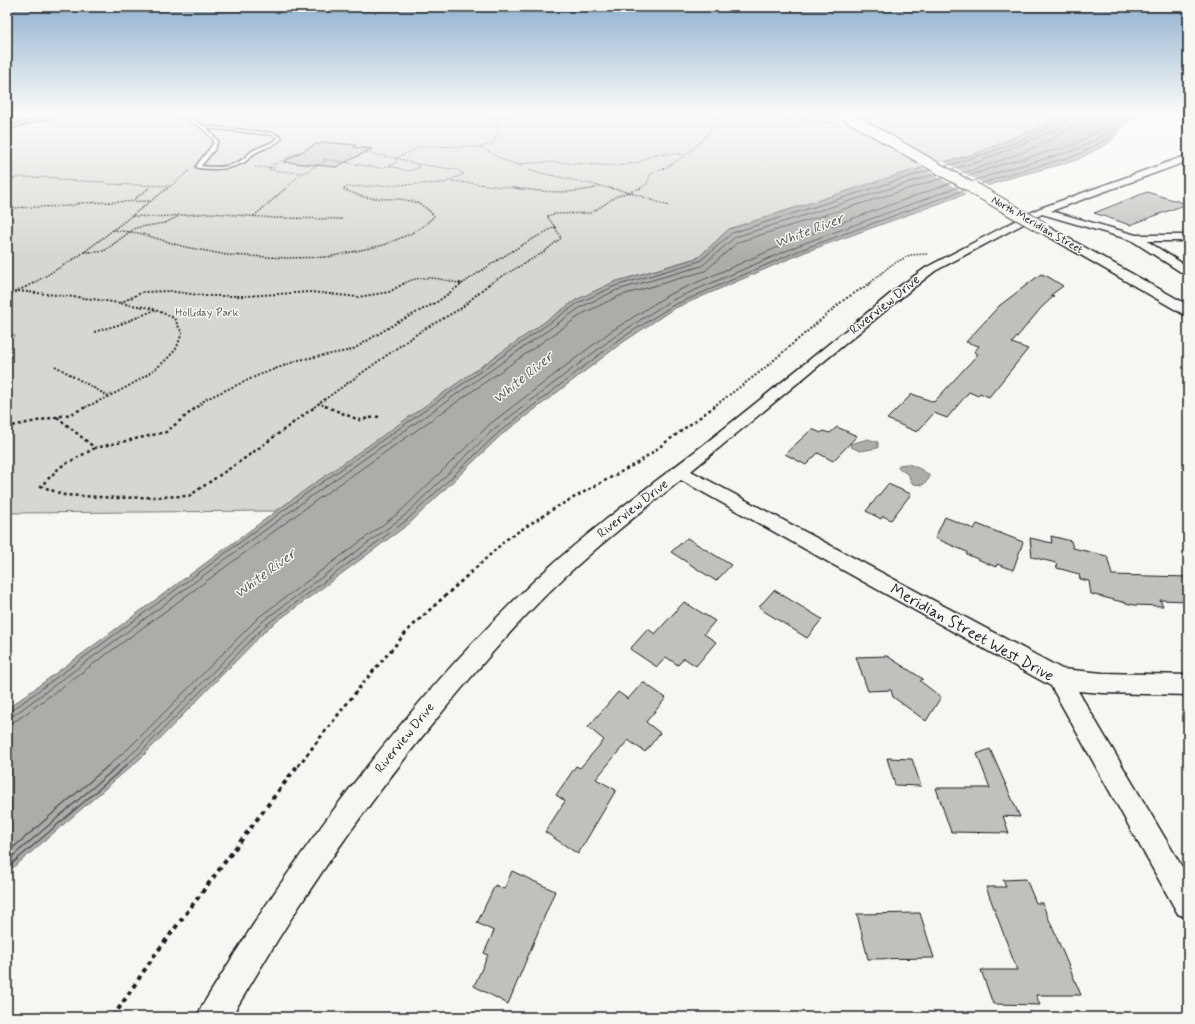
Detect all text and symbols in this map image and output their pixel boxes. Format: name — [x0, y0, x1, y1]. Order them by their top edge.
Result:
street label: North Meridian Street — [989, 193, 1085, 257]
water label: White River — [772, 209, 848, 252]
street label: Riverview Drive — [846, 271, 924, 339]
park label: Holliday Park — [175, 306, 239, 320]
water label: White River — [489, 347, 559, 408]
street label: Riverview Drive — [594, 476, 672, 542]
water label: White River — [231, 544, 301, 603]
street label: Meridian Street West Drive — [886, 579, 1058, 687]
street label: Riverview Drive — [371, 699, 439, 777]

